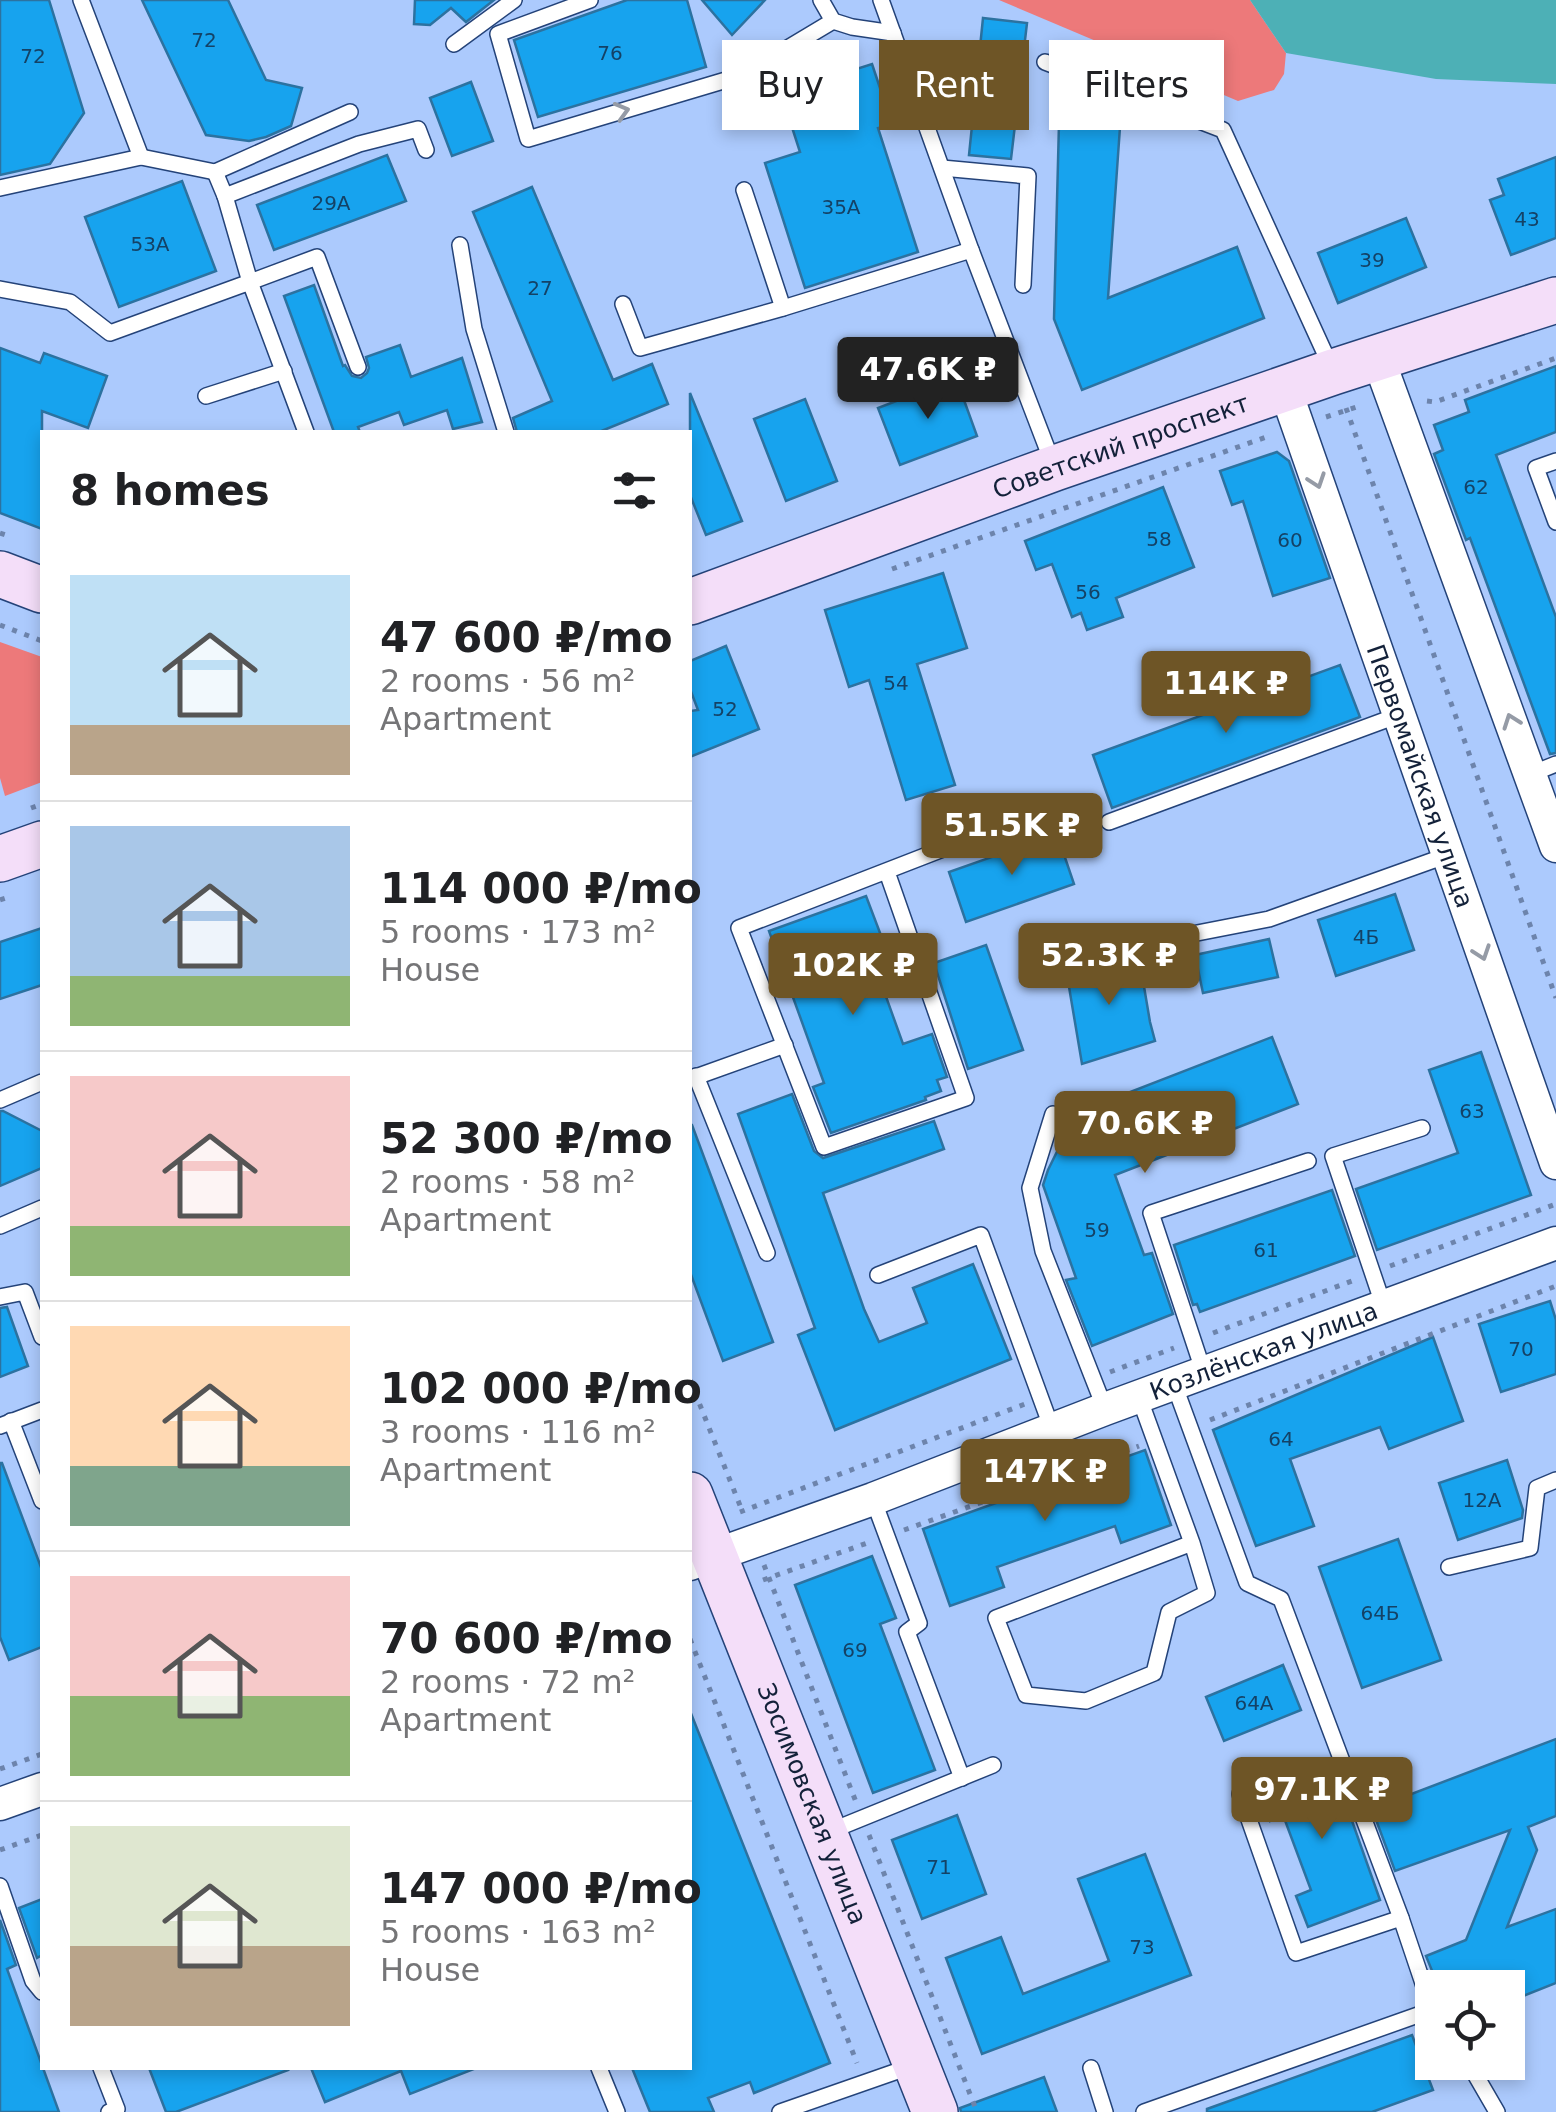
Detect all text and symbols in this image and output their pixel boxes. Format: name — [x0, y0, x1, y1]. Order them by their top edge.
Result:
house number: 72 — [191, 28, 217, 52]
chip: Buy — [722, 40, 859, 130]
chip: Rent — [879, 40, 1029, 130]
chip: Filters — [1049, 40, 1224, 130]
house number: 76 — [597, 41, 623, 65]
house number: 72 — [20, 44, 46, 68]
one-way arrow — [613, 102, 630, 123]
house number: 29А — [311, 191, 351, 215]
house number: 35А — [821, 195, 861, 219]
house number: 43 — [1514, 207, 1540, 231]
house number: 53А — [130, 232, 170, 256]
house number: 39 — [1359, 248, 1385, 272]
house number: 27 — [527, 276, 553, 300]
pin: 47.6K ₽ — [836, 337, 1020, 422]
text: 47.6K ₽ — [859, 350, 997, 388]
street label: Советский проспект — [989, 388, 1253, 505]
icon: filters — [607, 463, 662, 518]
text: 8 homes — [70, 466, 270, 515]
one-way arrow — [1306, 471, 1326, 488]
house number: 62 — [1463, 475, 1489, 499]
house number: 58 — [1146, 527, 1172, 551]
house number: 60 — [1277, 528, 1303, 552]
house number: 56 — [1075, 580, 1101, 604]
text: 47 600 ₽/mo — [380, 613, 673, 662]
icon: home — [150, 615, 270, 735]
street label: Первомайская улица — [1361, 641, 1479, 912]
pin: 114K ₽ — [1145, 651, 1307, 736]
text: 2 rooms · 56 m² — [380, 662, 635, 700]
text: 114K ₽ — [1164, 664, 1289, 702]
house number: 54 — [883, 671, 909, 695]
house number: 52 — [712, 697, 738, 721]
text: Apartment — [380, 700, 551, 738]
one-way arrow — [1502, 713, 1523, 730]
pin: 51.5K ₽ — [920, 793, 1104, 878]
text: 51.5K ₽ — [943, 806, 1081, 844]
text: 114 000 ₽/mo — [380, 864, 702, 913]
icon: home — [150, 866, 270, 986]
text: 5 rooms · 173 m² — [380, 913, 656, 951]
pin: 52.3K ₽ — [1017, 923, 1201, 1008]
house number: 4Б — [1353, 925, 1379, 949]
pin: 102K ₽ — [772, 933, 934, 1018]
text: 52.3K ₽ — [1040, 936, 1178, 974]
one-way arrow — [1471, 943, 1491, 960]
text: 102K ₽ — [791, 946, 916, 984]
text: House — [380, 951, 480, 989]
pin: 70.6K ₽ — [1053, 1091, 1237, 1176]
house number: 63 — [1459, 1099, 1485, 1123]
text: 70.6K ₽ — [1076, 1104, 1214, 1142]
text: 52 300 ₽/mo — [380, 1114, 673, 1163]
icon: home — [150, 1116, 270, 1236]
text: 2 rooms · 58 m² — [380, 1163, 635, 1201]
text: Apartment — [380, 1201, 551, 1239]
house number: 59 — [1084, 1218, 1110, 1242]
house number: 61 — [1253, 1238, 1279, 1262]
street label: Козлёнская улица — [1146, 1296, 1382, 1406]
house number: 70 — [1508, 1337, 1534, 1361]
text: 102 000 ₽/mo — [380, 1364, 702, 1413]
icon: home — [150, 1366, 270, 1486]
text: 3 rooms · 116 m² — [380, 1413, 656, 1451]
house number: 64 — [1268, 1427, 1294, 1451]
pin: 147K ₽ — [964, 1439, 1126, 1524]
text: Apartment — [380, 1451, 551, 1489]
text: 147K ₽ — [983, 1452, 1108, 1490]
house number: 12А — [1462, 1488, 1502, 1512]
house number: 64Б — [1360, 1601, 1400, 1625]
text: 70 600 ₽/mo — [380, 1614, 673, 1663]
icon: home — [150, 1616, 270, 1736]
house number: 69 — [842, 1638, 868, 1662]
text: 2 rooms · 72 m² — [380, 1663, 635, 1701]
street label: Зосимовская улица — [751, 1679, 873, 1928]
house number: 64А — [1234, 1691, 1274, 1715]
text: Apartment — [380, 1701, 551, 1739]
pin: 97.1K ₽ — [1230, 1757, 1414, 1842]
text: 97.1K ₽ — [1253, 1770, 1391, 1808]
house number: 71 — [926, 1855, 952, 1879]
text: 147 000 ₽/mo — [380, 1864, 702, 1913]
icon: home — [150, 1866, 270, 1986]
text: 5 rooms · 163 m² — [380, 1913, 656, 1951]
house number: 73 — [1129, 1935, 1155, 1959]
text: House — [380, 1951, 480, 1989]
map controls — [1415, 1970, 1525, 2080]
button: locate — [1415, 1970, 1525, 2080]

